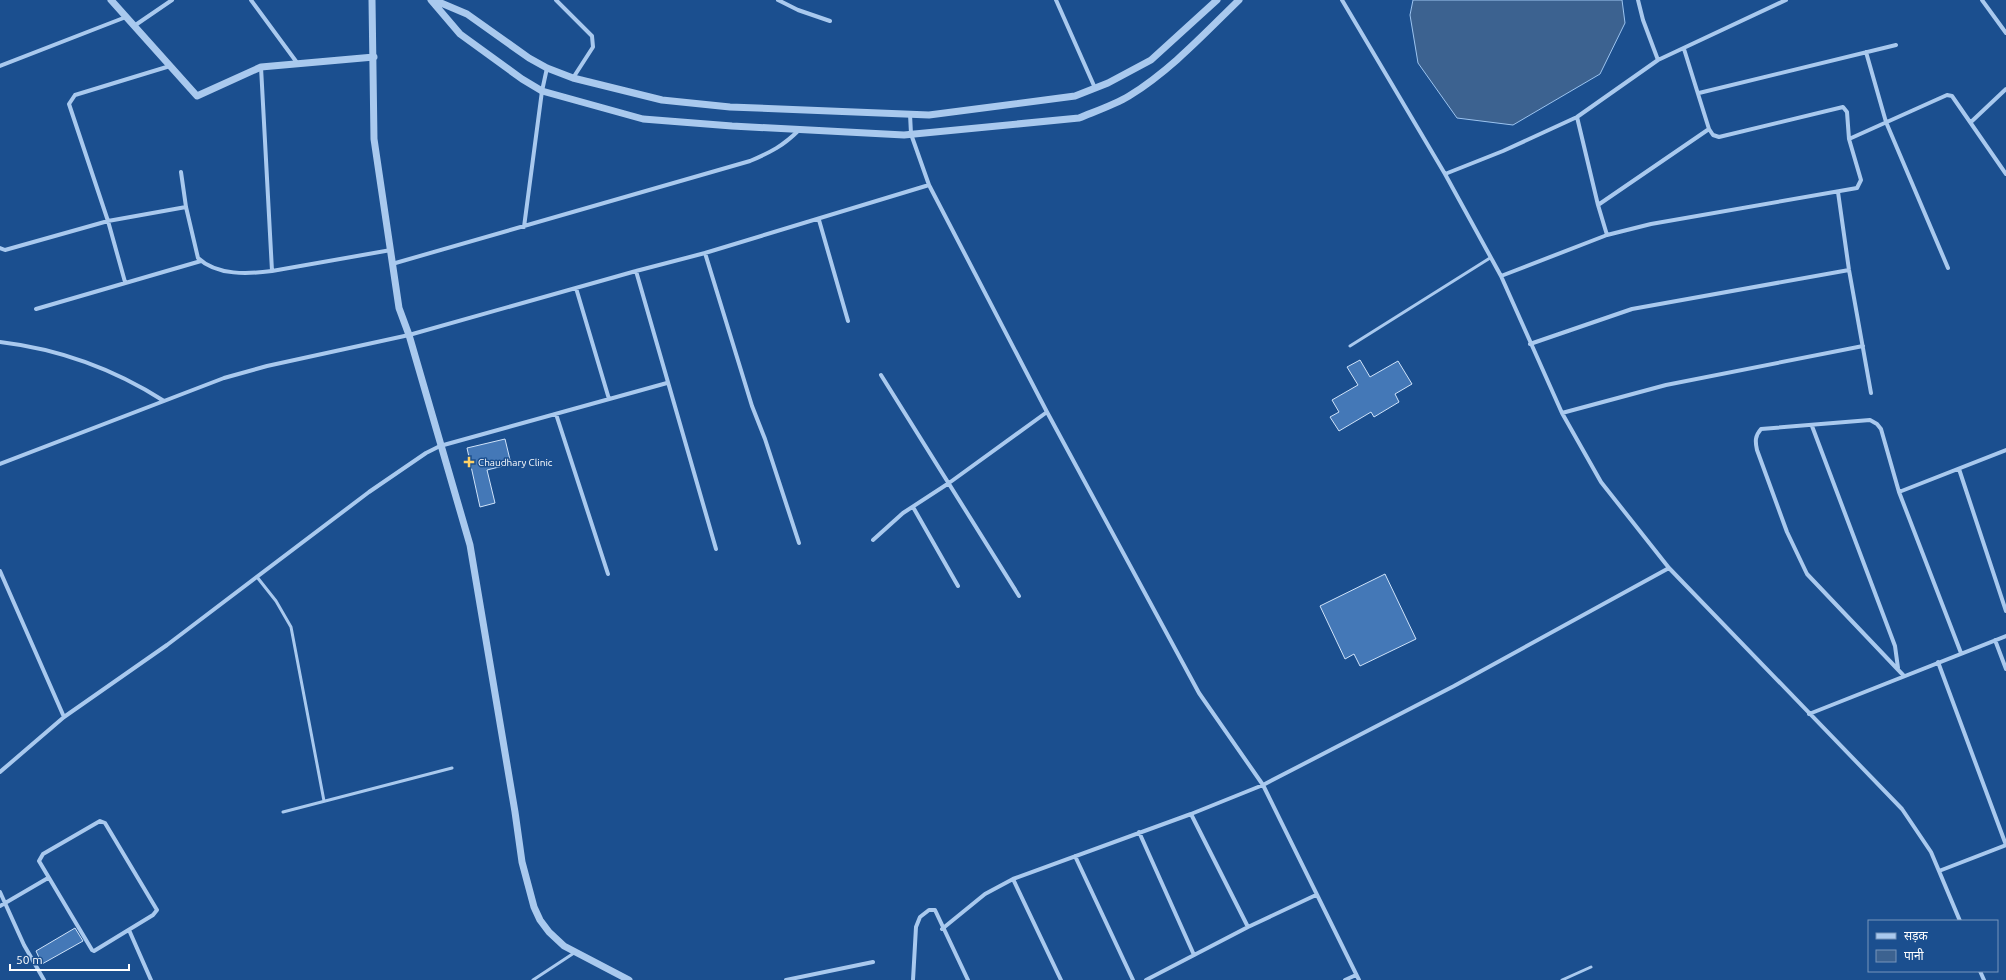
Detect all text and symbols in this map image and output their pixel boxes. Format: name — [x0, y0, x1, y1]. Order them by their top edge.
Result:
marker: Chaudhary Clinic — [463, 456, 475, 468]
place label: Chaudhary Clinic — [478, 457, 553, 468]
legend — [1868, 920, 1998, 972]
text: सड़क — [1904, 929, 1929, 943]
scale bar — [10, 946, 129, 972]
text: पानी — [1904, 948, 1925, 962]
text: 50 m — [16, 953, 43, 966]

